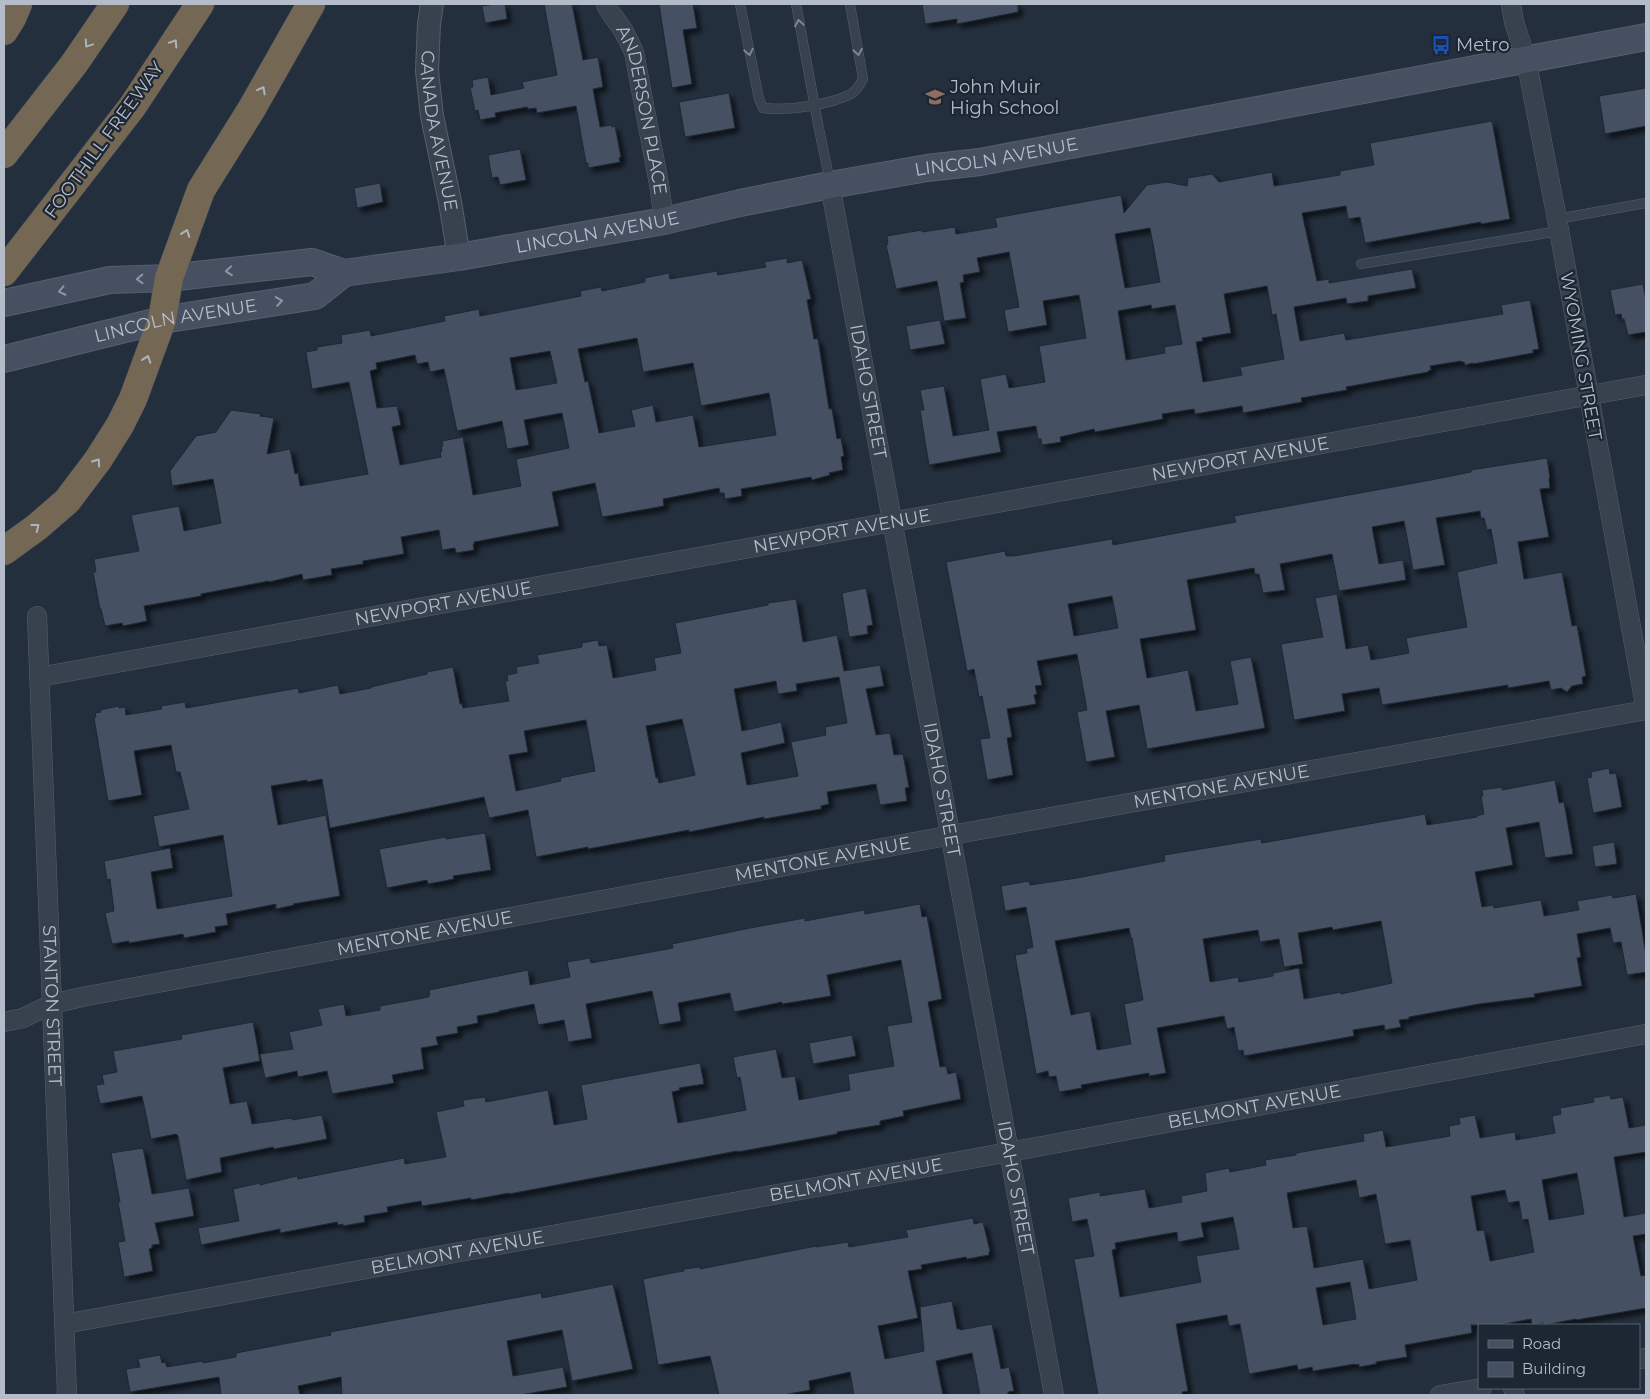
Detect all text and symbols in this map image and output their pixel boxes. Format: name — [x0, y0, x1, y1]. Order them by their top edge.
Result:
one-way arrow — [795, 19, 805, 28]
street label: ANDERSON PLACE — [611, 21, 671, 196]
bus stop icon: Metro — [1430, 34, 1452, 56]
place label: Metro — [1456, 34, 1510, 56]
one-way arrow — [85, 38, 94, 48]
one-way arrow — [168, 39, 178, 48]
one-way arrow — [744, 47, 754, 56]
one-way arrow — [853, 47, 863, 56]
street label: CANADA AVENUE — [416, 50, 462, 213]
street label: FOOTHILL FREEWAY — [40, 57, 169, 223]
place label: John Muir High School — [949, 76, 1059, 119]
one-way arrow — [256, 86, 266, 95]
school or university icon: John Muir High School — [924, 86, 946, 108]
street label: LINCOLN AVENUE — [913, 133, 1080, 181]
street label: LINCOLN AVENUE — [514, 207, 681, 258]
one-way arrow — [180, 229, 190, 237]
one-way arrow — [225, 265, 233, 276]
street label: WYOMING STREET — [1555, 270, 1607, 442]
one-way arrow — [135, 274, 143, 285]
one-way arrow — [58, 285, 67, 295]
street label: LINCOLN AVENUE — [92, 294, 259, 347]
one-way arrow — [275, 297, 283, 307]
street label: IDAHO STREET — [845, 323, 892, 461]
one-way arrow — [141, 355, 151, 364]
street label: NEWPORT AVENUE — [1150, 432, 1331, 486]
one-way arrow — [91, 458, 100, 467]
street label: NEWPORT AVENUE — [751, 504, 932, 558]
one-way arrow — [30, 524, 39, 532]
street label: NEWPORT AVENUE — [353, 577, 534, 630]
street label: IDAHO STREET — [919, 721, 965, 859]
street label: MENTONE AVENUE — [1132, 760, 1311, 813]
street label: MENTONE AVENUE — [733, 832, 912, 886]
street label: MENTONE AVENUE — [335, 906, 514, 960]
street label: STANTON STREET — [38, 925, 66, 1087]
street label: BELMONT AVENUE — [1166, 1080, 1343, 1133]
street label: IDAHO STREET — [992, 1119, 1039, 1258]
street label: BELMONT AVENUE — [768, 1153, 944, 1206]
street label: BELMONT AVENUE — [369, 1226, 546, 1279]
legend — [1478, 1324, 1640, 1389]
text: Road — [1522, 1334, 1561, 1353]
text: Building — [1522, 1359, 1586, 1378]

